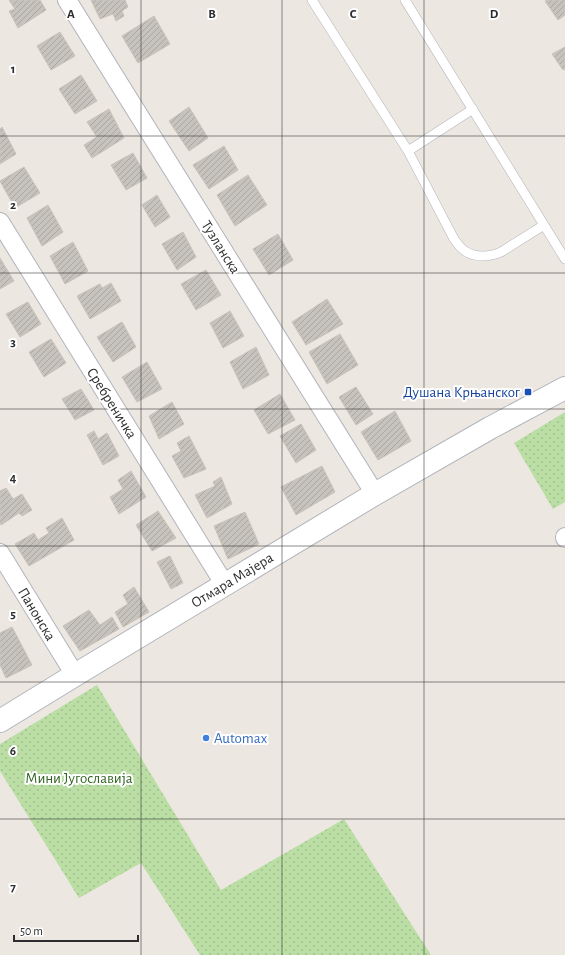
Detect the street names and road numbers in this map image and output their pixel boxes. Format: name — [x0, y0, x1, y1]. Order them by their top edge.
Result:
street label: Тузланска — [198, 218, 243, 277]
street label: Сребреничка — [84, 365, 139, 442]
street label: Отмара Мајера — [189, 550, 276, 611]
street label: Панонска — [15, 585, 58, 643]

